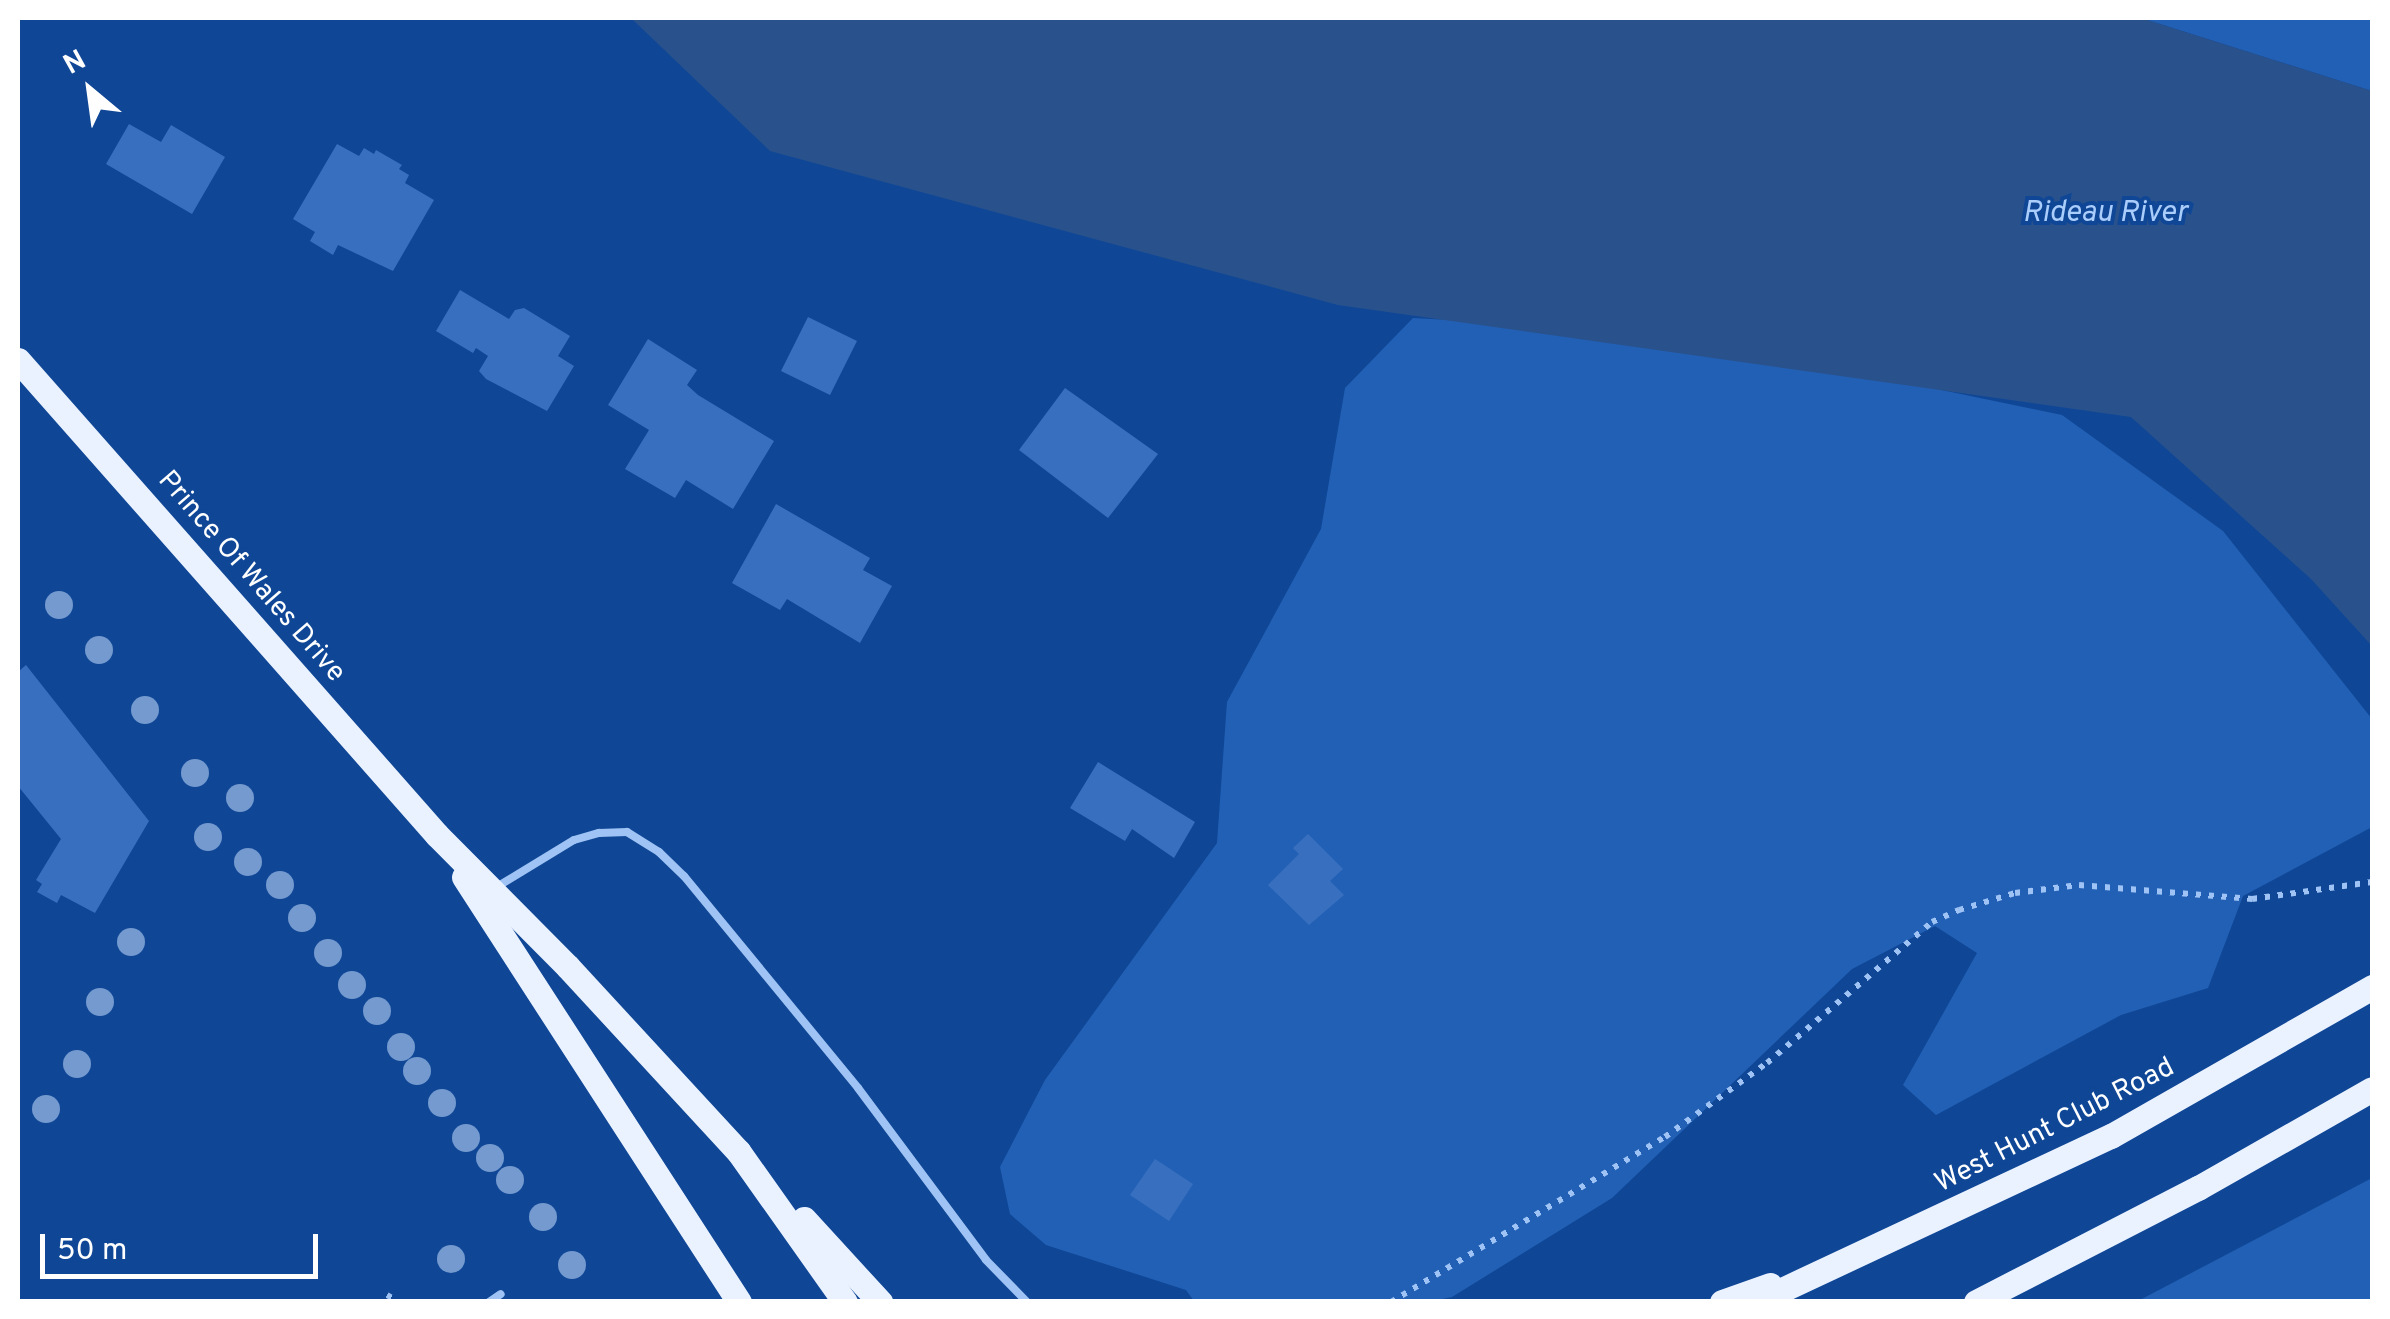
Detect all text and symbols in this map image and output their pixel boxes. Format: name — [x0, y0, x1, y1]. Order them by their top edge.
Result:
north arrow — [40, 40, 140, 140]
text: N — [58, 43, 93, 84]
water label: Rideau River — [2023, 196, 2187, 232]
street label: Prince Of Wales Drive — [150, 464, 352, 690]
street label: West Hunt Club Road — [1930, 1051, 2180, 1201]
scale bar — [45, 1214, 322, 1276]
text: 50 m — [57, 1233, 127, 1270]

